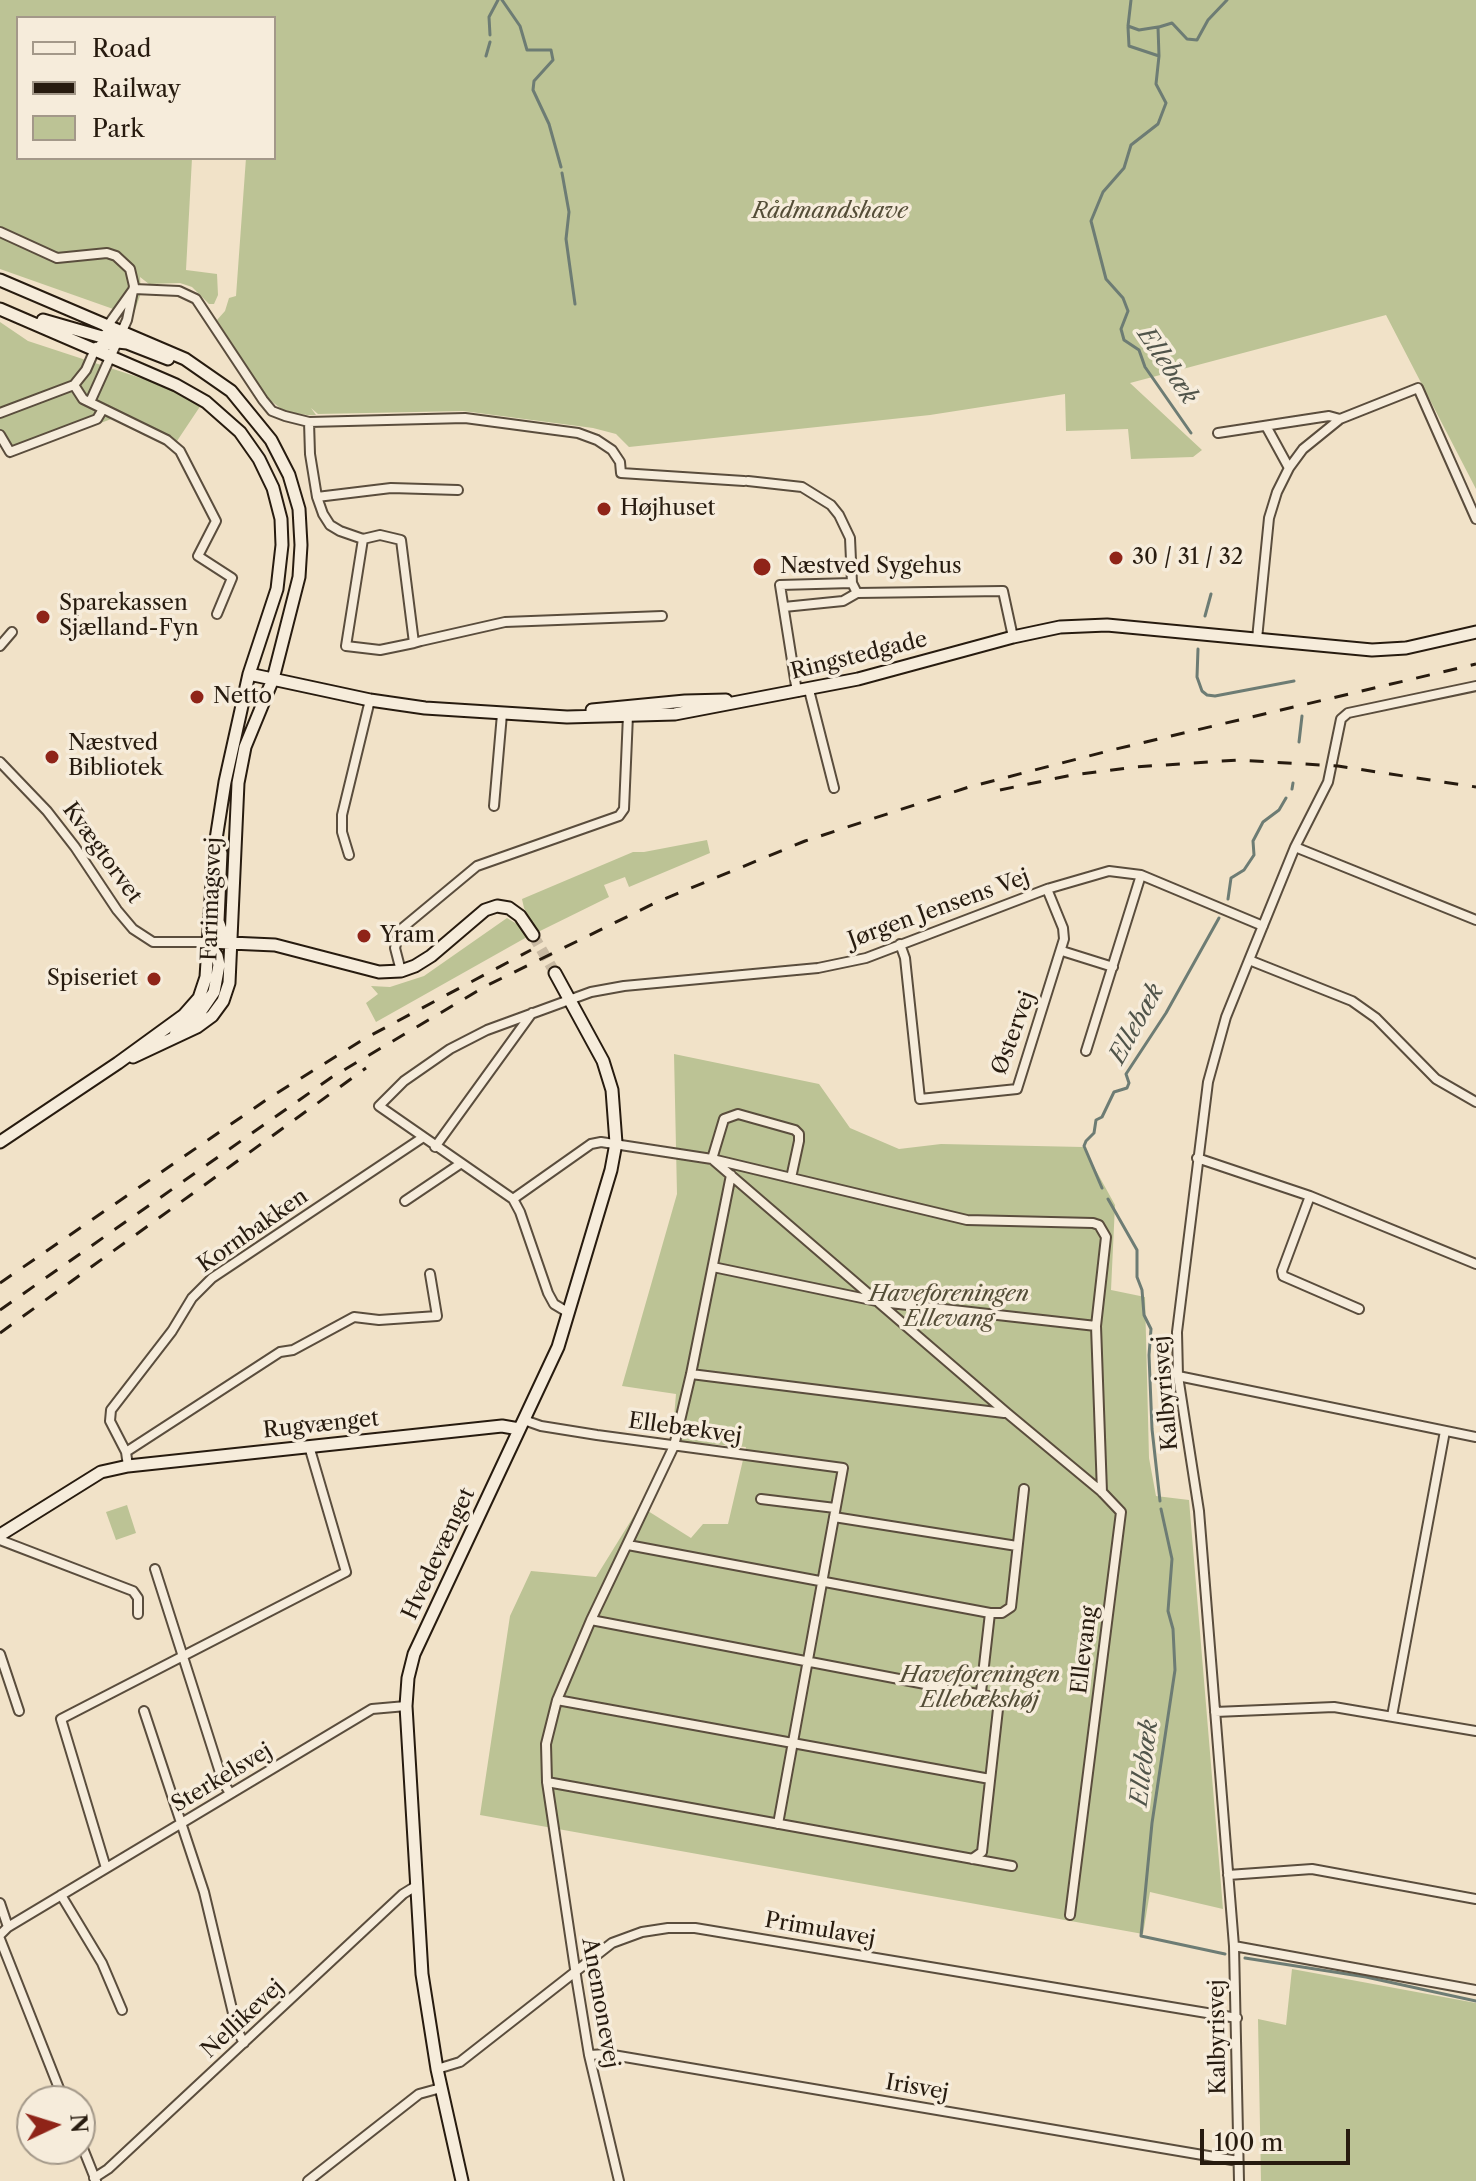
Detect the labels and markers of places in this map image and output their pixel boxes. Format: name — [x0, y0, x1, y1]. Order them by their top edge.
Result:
place label: Højhuset — [620, 496, 715, 522]
marker: Højhuset — [595, 500, 613, 518]
place label: 30 / 31 / 32 — [1132, 545, 1244, 571]
marker: 30 / 31 / 32 — [1107, 549, 1125, 567]
place label: Næstved Sygehus — [780, 554, 962, 580]
marker: Næstved Sygehus — [751, 556, 773, 578]
place label: Sparekassen Sjælland-Fyn — [59, 591, 199, 642]
marker: Sparekassen Sjælland-Fyn — [34, 608, 52, 626]
place label: Netto — [213, 684, 272, 710]
marker: Netto — [188, 688, 206, 706]
place label: Næstved Bibliotek — [68, 731, 163, 782]
marker: Næstved Bibliotek — [43, 748, 61, 766]
place label: Yram — [380, 923, 435, 949]
marker: Yram — [355, 927, 373, 945]
place label: Spiseriet — [47, 966, 138, 992]
marker: Spiseriet — [145, 970, 163, 988]

